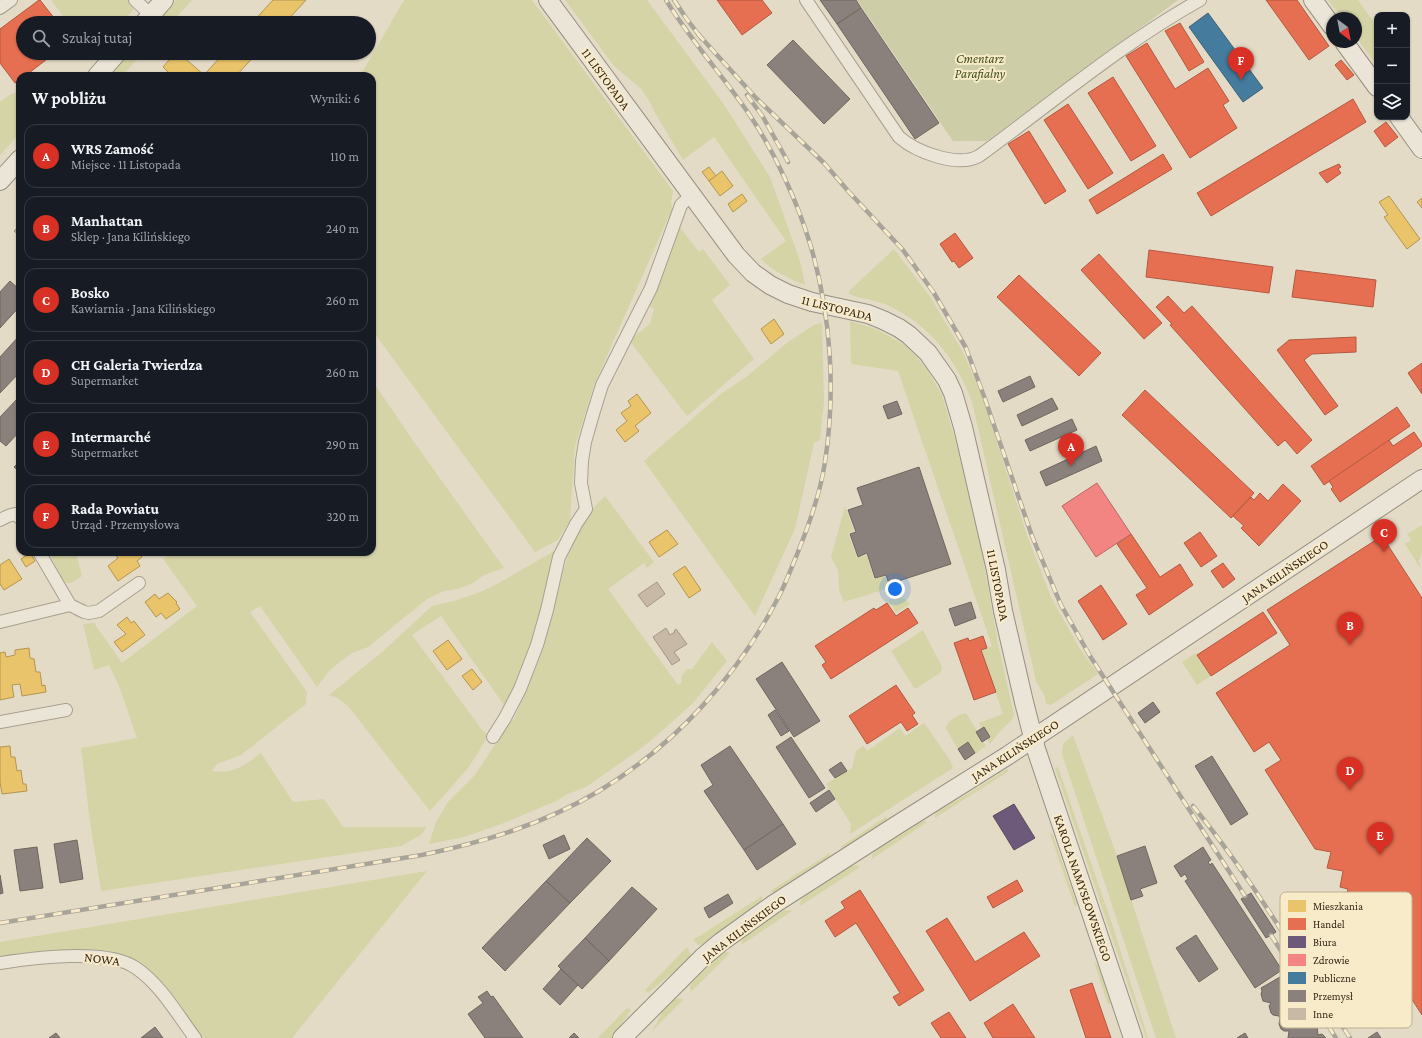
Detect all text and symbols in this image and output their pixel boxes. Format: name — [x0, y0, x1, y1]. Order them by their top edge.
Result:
north arrow — [1326, 12, 1362, 48]
map controls — [1374, 12, 1410, 120]
button: + — [1374, 12, 1410, 48]
search box — [16, 16, 376, 60]
icon: search — [30, 27, 52, 49]
text: Szukaj tutaj — [62, 30, 132, 46]
street label: 11 LISTOPADA — [579, 45, 634, 113]
pin: F — [1228, 47, 1254, 80]
button: − — [1374, 48, 1410, 84]
park label: Cmentarz Parafialny — [955, 51, 1006, 81]
button: layers — [1374, 84, 1410, 120]
text: W pobliżu — [32, 89, 106, 108]
text: Wyniki: 6 — [310, 91, 360, 106]
text: WRS Zamość — [71, 141, 153, 157]
text: A — [42, 149, 50, 164]
text: 110 m — [330, 149, 359, 164]
text: Miejsce · 11 Listopada — [71, 157, 181, 172]
text: Manhattan — [71, 213, 143, 229]
text: B — [42, 221, 50, 236]
text: 240 m — [326, 221, 359, 236]
text: Sklep · Jana Kilińskiego — [71, 229, 190, 244]
text: Bosko — [71, 285, 110, 301]
street label: 11 LISTOPADA — [800, 292, 875, 324]
text: C — [42, 293, 50, 308]
text: 260 m — [326, 293, 359, 308]
text: Kawiarnia · Jana Kilińskiego — [71, 301, 215, 316]
text: CH Galeria Twierdza — [71, 357, 202, 373]
text: D — [42, 365, 50, 380]
text: 260 m — [326, 365, 359, 380]
text: Supermarket — [71, 373, 138, 388]
text: Intermarché — [71, 429, 151, 445]
pin: A — [1058, 433, 1084, 466]
text: E — [42, 437, 50, 452]
text: 290 m — [326, 437, 359, 452]
text: Supermarket — [71, 445, 138, 460]
text: Rada Powiatu — [71, 501, 159, 517]
text: F — [43, 509, 49, 524]
text: 320 m — [326, 509, 359, 524]
text: Urząd · Przemysłowa — [71, 517, 179, 532]
pin: C — [1371, 519, 1397, 552]
street label: JANA KILIŃSKIEGO — [1238, 536, 1331, 606]
street label: 11 LISTOPADA — [984, 548, 1012, 623]
your location — [885, 579, 905, 599]
pin: B — [1337, 612, 1363, 645]
street label: JANA KILIŃSKIEGO — [968, 716, 1062, 784]
pin: D — [1337, 757, 1363, 790]
street label: KAROLA NAMYSŁOWSKIEGO — [1051, 813, 1115, 964]
pin: E — [1367, 822, 1393, 855]
street label: JANA KILIŃSKIEGO — [698, 891, 789, 965]
legend — [1280, 892, 1412, 1028]
text: Mieszkania — [1313, 900, 1363, 912]
text: Handel — [1313, 918, 1345, 930]
text: Biura — [1313, 936, 1337, 948]
street label: NOWA — [83, 949, 121, 969]
text: Zdrowie — [1313, 954, 1350, 966]
text: Publiczne — [1313, 972, 1356, 984]
text: Przemysł — [1313, 990, 1353, 1003]
text: Inne — [1313, 1008, 1333, 1020]

